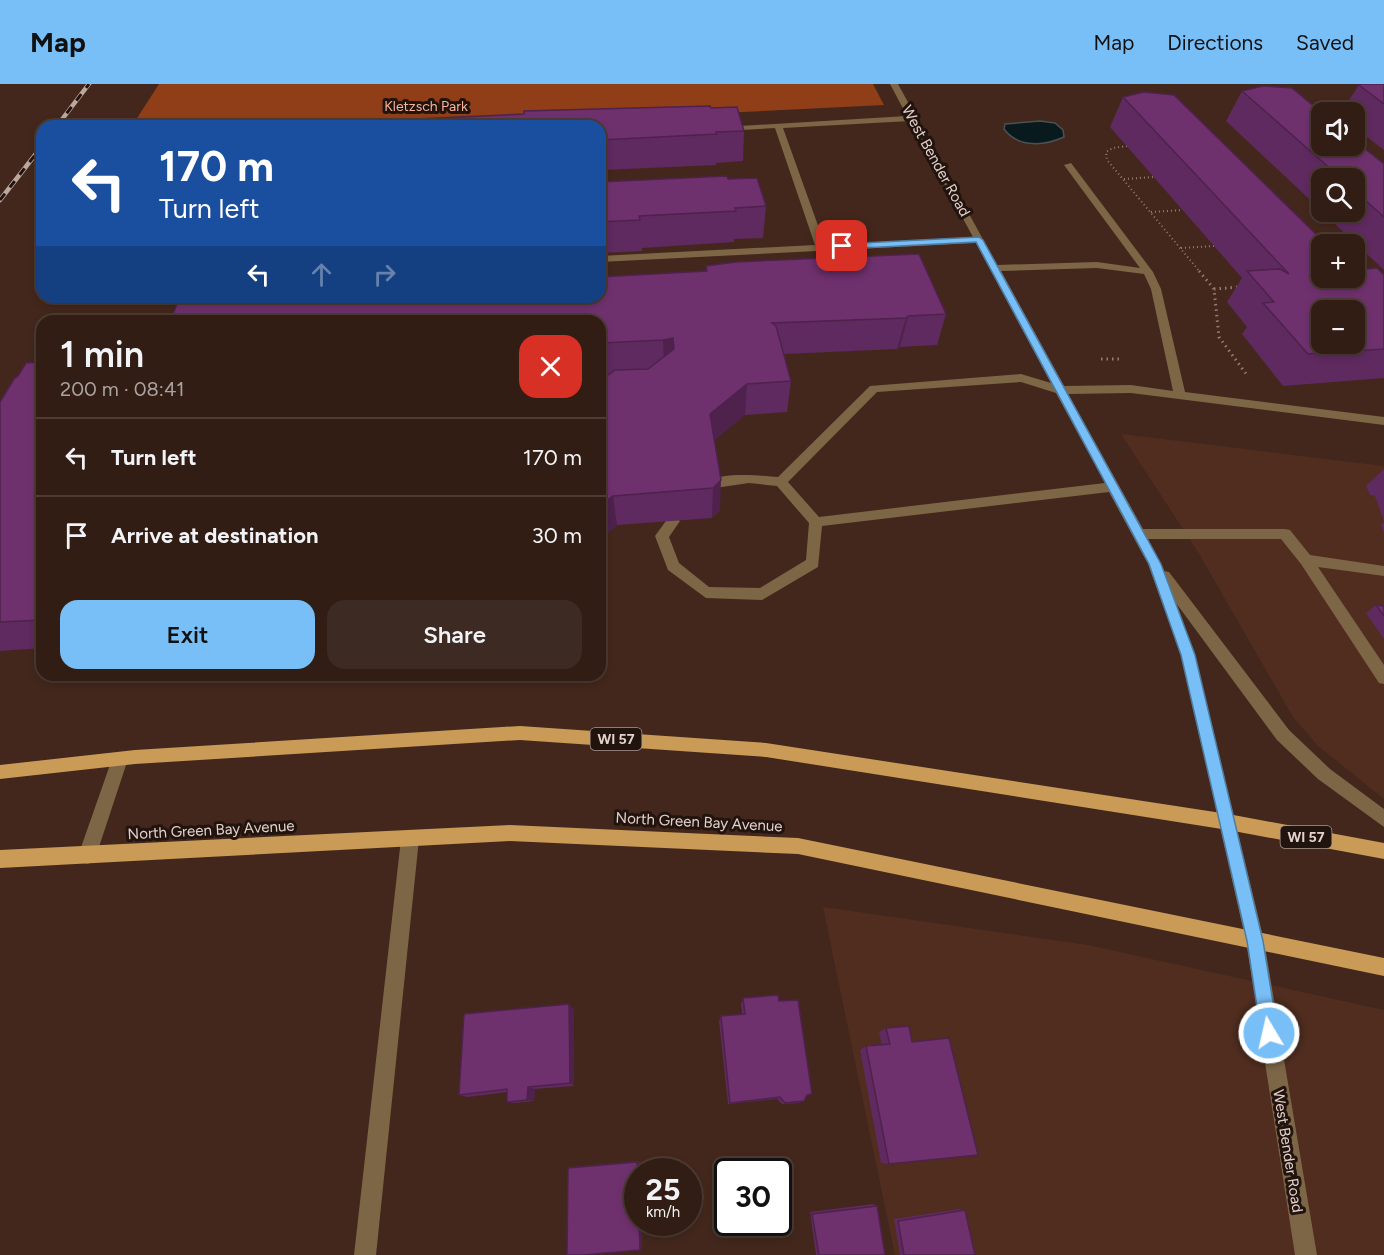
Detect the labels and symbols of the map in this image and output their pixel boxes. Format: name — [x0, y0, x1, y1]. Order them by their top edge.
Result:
park label: Kletzsch Park — [384, 98, 468, 115]
street label: West Bender Road — [898, 102, 974, 220]
pin — [816, 220, 867, 271]
road number: WI 57 — [590, 728, 642, 750]
street label: North Green Bay Avenue — [615, 809, 783, 835]
street label: North Green Bay Avenue — [127, 817, 295, 843]
road number: WI 57 — [1280, 826, 1332, 848]
position arrow — [1237, 1001, 1301, 1065]
street label: West Bender Road — [1269, 1088, 1307, 1214]
speed limit sign: 30 — [714, 1158, 792, 1236]

